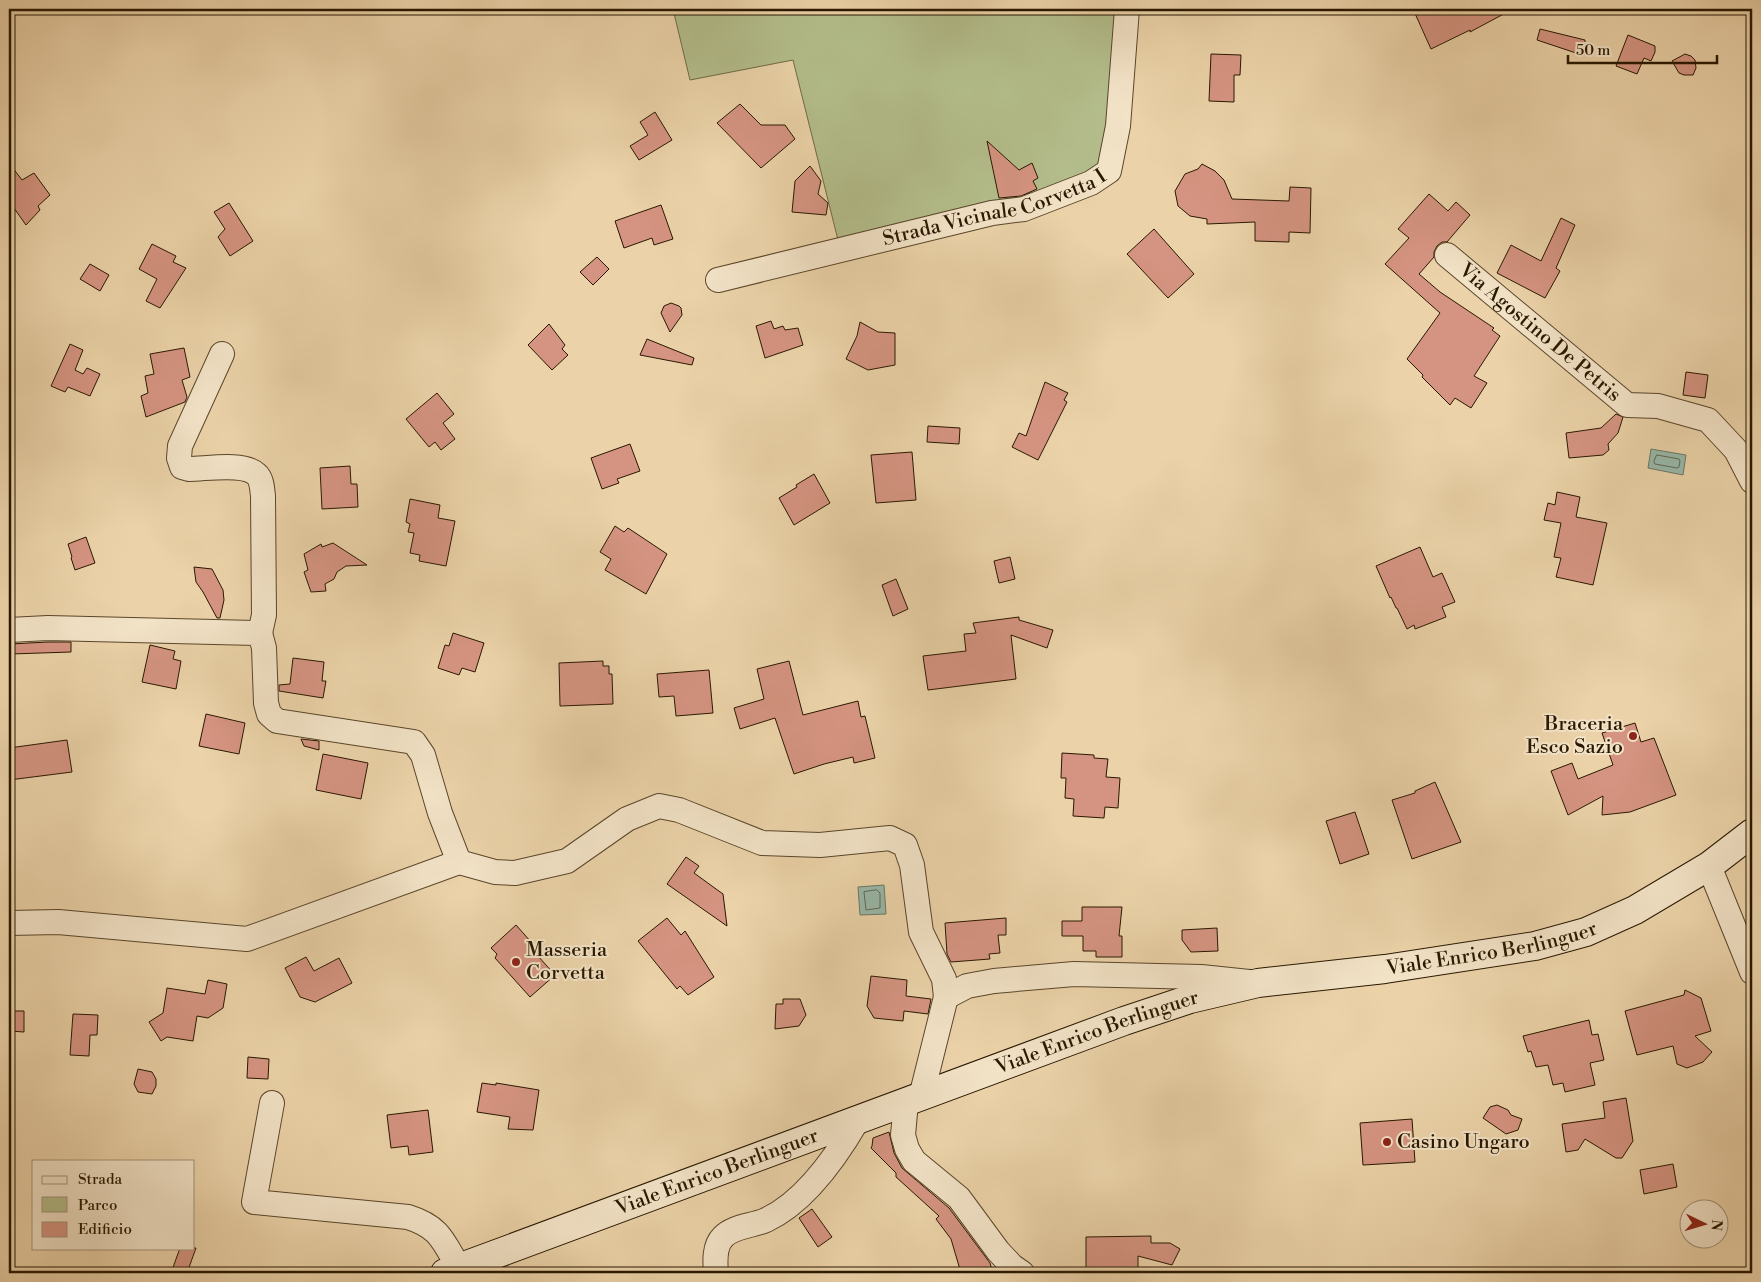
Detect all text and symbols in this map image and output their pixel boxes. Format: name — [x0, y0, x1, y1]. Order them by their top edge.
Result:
scale bar — [1568, 32, 1717, 64]
text: 50 m — [1576, 41, 1610, 60]
street label: Strada Vicinale Corvetta I — [880, 164, 1111, 252]
street label: Via Agostino De Petris — [1453, 257, 1626, 407]
place label: Braceria Esco Sazio — [1526, 712, 1624, 760]
marker: Braceria Esco Sazio — [1627, 730, 1639, 742]
street label: Viale Enrico Berlinguer — [1383, 916, 1602, 981]
place label: Masseria Corvetta — [526, 938, 608, 986]
marker: Masseria Corvetta — [510, 956, 522, 968]
street label: Viale Enrico Berlinguer — [991, 985, 1201, 1081]
street label: Viale Enrico Berlinguer — [611, 1123, 822, 1221]
place label: Casino Ungaro — [1397, 1130, 1530, 1155]
marker: Casino Ungaro — [1381, 1136, 1393, 1148]
legend — [32, 1160, 195, 1250]
text: Strada — [78, 1170, 122, 1189]
text: Parco — [78, 1196, 117, 1215]
north arrow — [1678, 1200, 1728, 1250]
text: N — [1707, 1219, 1725, 1231]
text: Edificio — [78, 1220, 132, 1239]

